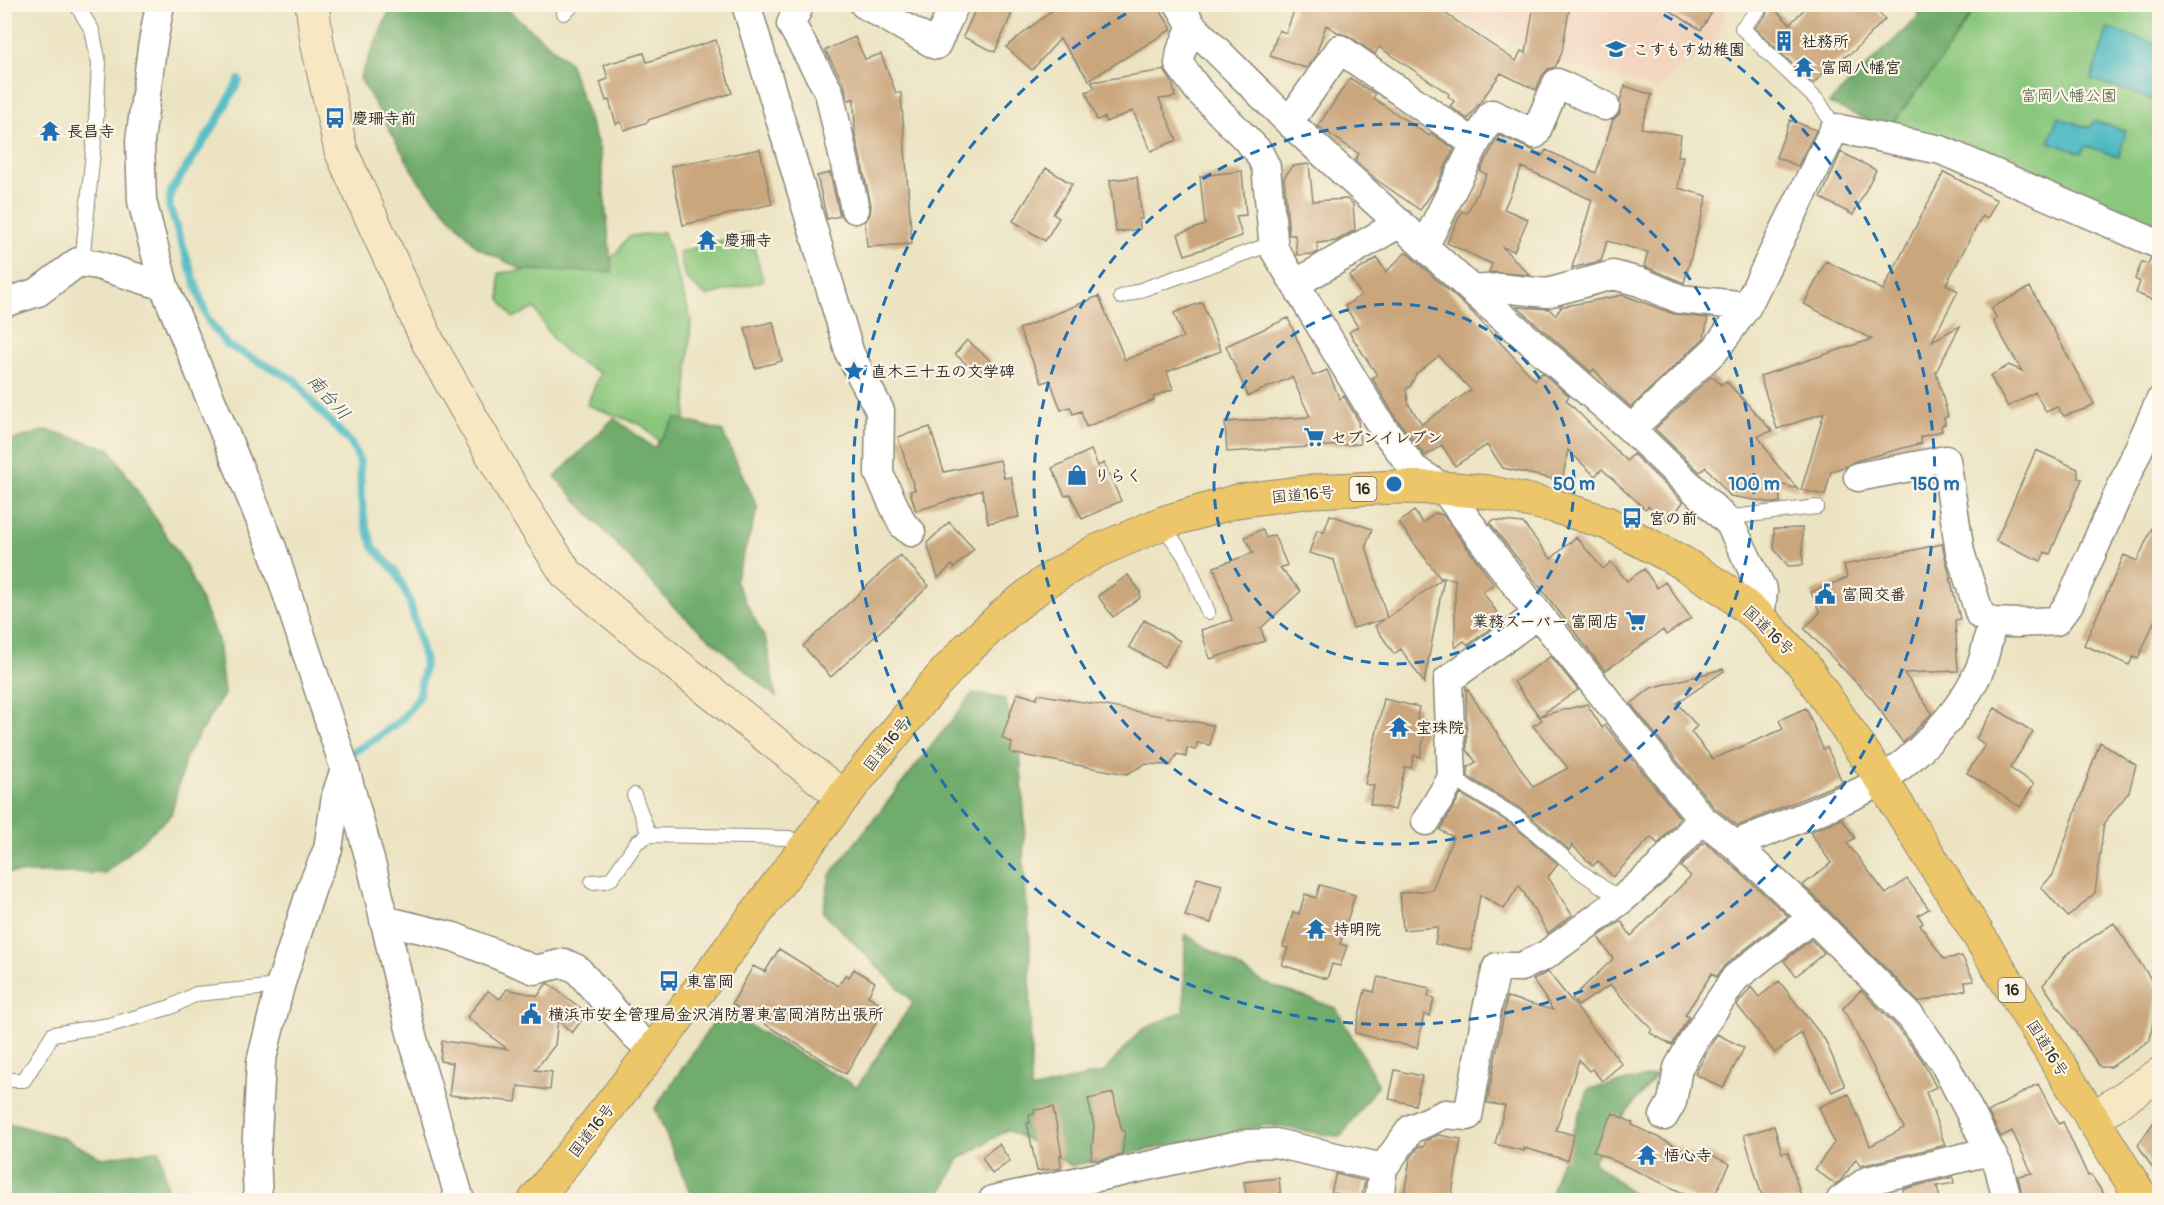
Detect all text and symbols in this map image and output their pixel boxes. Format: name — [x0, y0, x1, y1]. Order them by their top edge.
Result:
building icon: 社務所 — [1772, 29, 1796, 53]
place label: 社務所 — [1801, 32, 1849, 52]
school or university icon: こすもす幼稚園 — [1604, 37, 1628, 61]
place label: こすもす幼稚園 — [1633, 40, 1745, 60]
temple icon: 富岡八幡宮 — [1792, 55, 1816, 79]
place label: 富岡八幡宮 — [1821, 58, 1901, 78]
park label: 富岡八幡公園 — [2021, 86, 2117, 106]
bus stop icon: 慶珊寺前 — [323, 106, 347, 130]
place label: 慶珊寺前 — [352, 109, 416, 129]
temple icon: 長昌寺 — [38, 119, 62, 143]
place label: 長昌寺 — [67, 122, 115, 142]
temple icon: 慶珊寺 — [695, 228, 719, 252]
place label: 慶珊寺 — [724, 231, 772, 251]
place icon: 直木三十五の文学碑 — [842, 359, 866, 383]
place label: 直木三十五の文学碑 — [871, 362, 1015, 382]
water label: 南台川 — [302, 370, 355, 425]
supermarket icon: セブンイレブン — [1302, 425, 1326, 449]
place label: セブンイレブン — [1331, 428, 1443, 448]
shop icon: りらく — [1065, 463, 1089, 487]
place label: りらく — [1094, 466, 1142, 486]
text: 50 m — [1553, 473, 1595, 496]
text: 100 m — [1728, 473, 1780, 496]
text: 150 m — [1911, 473, 1960, 496]
centre of rings — [1384, 474, 1404, 494]
road number: 16 — [1350, 477, 1376, 501]
street label: 国道16号 — [1271, 482, 1336, 508]
bus stop icon: 宮の前 — [1620, 506, 1644, 530]
place label: 宮の前 — [1649, 509, 1697, 529]
public building icon: 富岡交番 — [1813, 582, 1837, 606]
place label: 富岡交番 — [1842, 585, 1906, 605]
street label: 国道16号 — [1738, 601, 1798, 660]
supermarket icon: 業務スーパー 富岡店 — [1624, 609, 1648, 633]
place label: 業務スーパー 富岡店 — [1472, 612, 1619, 632]
street label: 国道16号 — [859, 714, 915, 776]
temple icon: 宝珠院 — [1387, 715, 1411, 739]
place label: 宝珠院 — [1416, 718, 1464, 738]
temple icon: 持明院 — [1304, 917, 1328, 941]
place label: 持明院 — [1333, 920, 1381, 940]
bus stop icon: 東富岡 — [657, 969, 681, 993]
place label: 東富岡 — [686, 972, 734, 992]
road number: 16 — [1998, 978, 2026, 1002]
public building icon: 横浜市安全管理局金沢消防署東富岡消防出張所 — [519, 1002, 543, 1026]
place label: 横浜市安全管理局金沢消防署東富岡消防出張所 — [548, 1005, 884, 1025]
street label: 国道16号 — [2022, 1016, 2072, 1081]
street label: 国道16号 — [564, 1099, 619, 1162]
temple icon: 悟心寺 — [1635, 1143, 1659, 1167]
place label: 悟心寺 — [1664, 1146, 1712, 1166]

